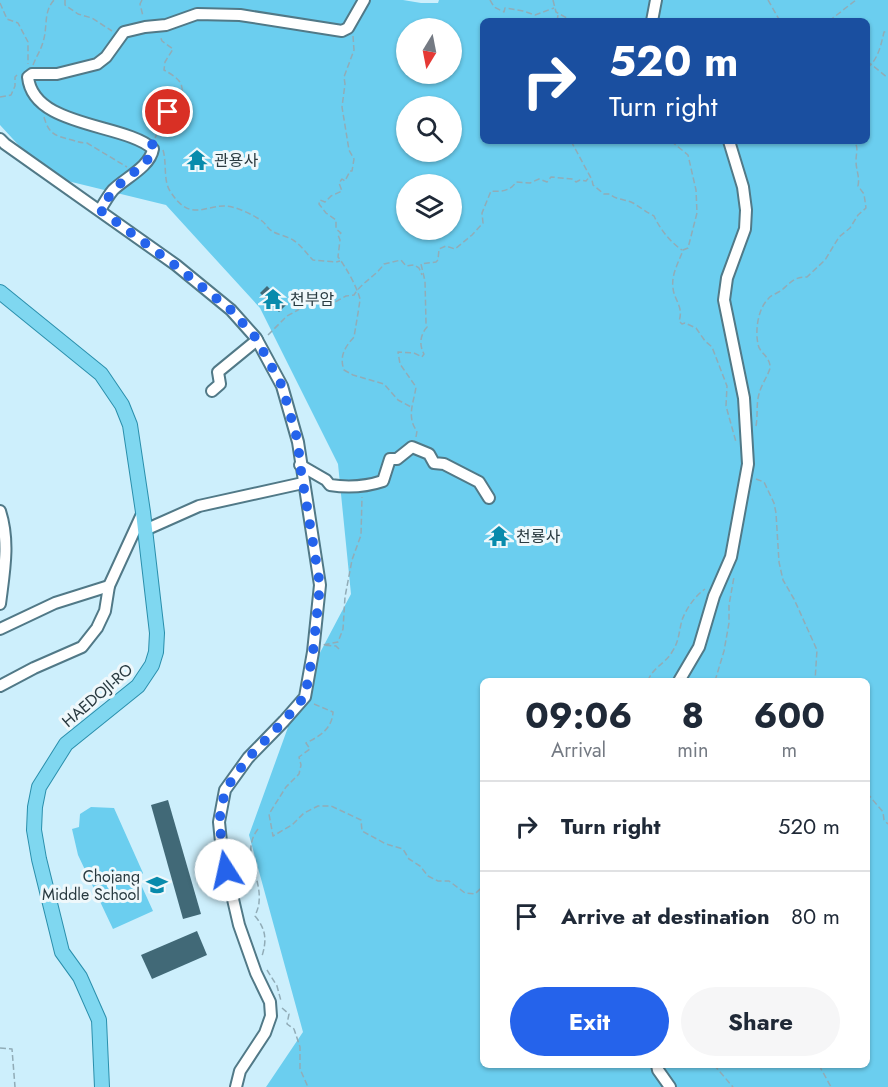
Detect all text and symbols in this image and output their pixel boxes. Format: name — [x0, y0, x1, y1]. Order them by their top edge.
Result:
north arrow — [396, 18, 462, 84]
map controls — [396, 18, 462, 240]
text: 520 m — [609, 31, 739, 92]
icon: right — [510, 42, 588, 120]
pin — [142, 86, 193, 137]
text: Turn right — [609, 87, 717, 126]
icon: arrive — [151, 95, 184, 128]
button: search — [396, 96, 462, 162]
temple icon: 관용사 — [185, 148, 209, 172]
place label: 관용사 — [214, 149, 258, 172]
button: layers — [396, 174, 462, 240]
temple icon: 천부암 — [261, 287, 285, 311]
place label: 천부암 — [290, 288, 334, 311]
temple icon: 천룡사 — [487, 524, 511, 548]
place label: 천룡사 — [516, 525, 560, 548]
street label: HAEDOJI-RO — [57, 658, 138, 733]
text: 09:06 — [525, 689, 632, 741]
text: 8 — [682, 689, 704, 741]
text: 600 — [753, 689, 825, 741]
text: Arrival — [551, 736, 606, 765]
text: min — [677, 736, 709, 765]
text: m — [781, 736, 797, 765]
icon: right — [510, 810, 543, 843]
text: Turn right — [561, 810, 661, 842]
text: 520 m — [778, 810, 840, 842]
position arrow — [194, 838, 258, 902]
place label: Chojang Middle School — [42, 865, 140, 906]
school or university icon: Chojang Middle School — [145, 873, 169, 897]
icon: arrive — [510, 900, 543, 933]
text: Arrive at destination — [561, 900, 770, 932]
text: 80 m — [791, 900, 840, 932]
button: Exit — [510, 987, 669, 1056]
button: Share — [681, 987, 840, 1056]

